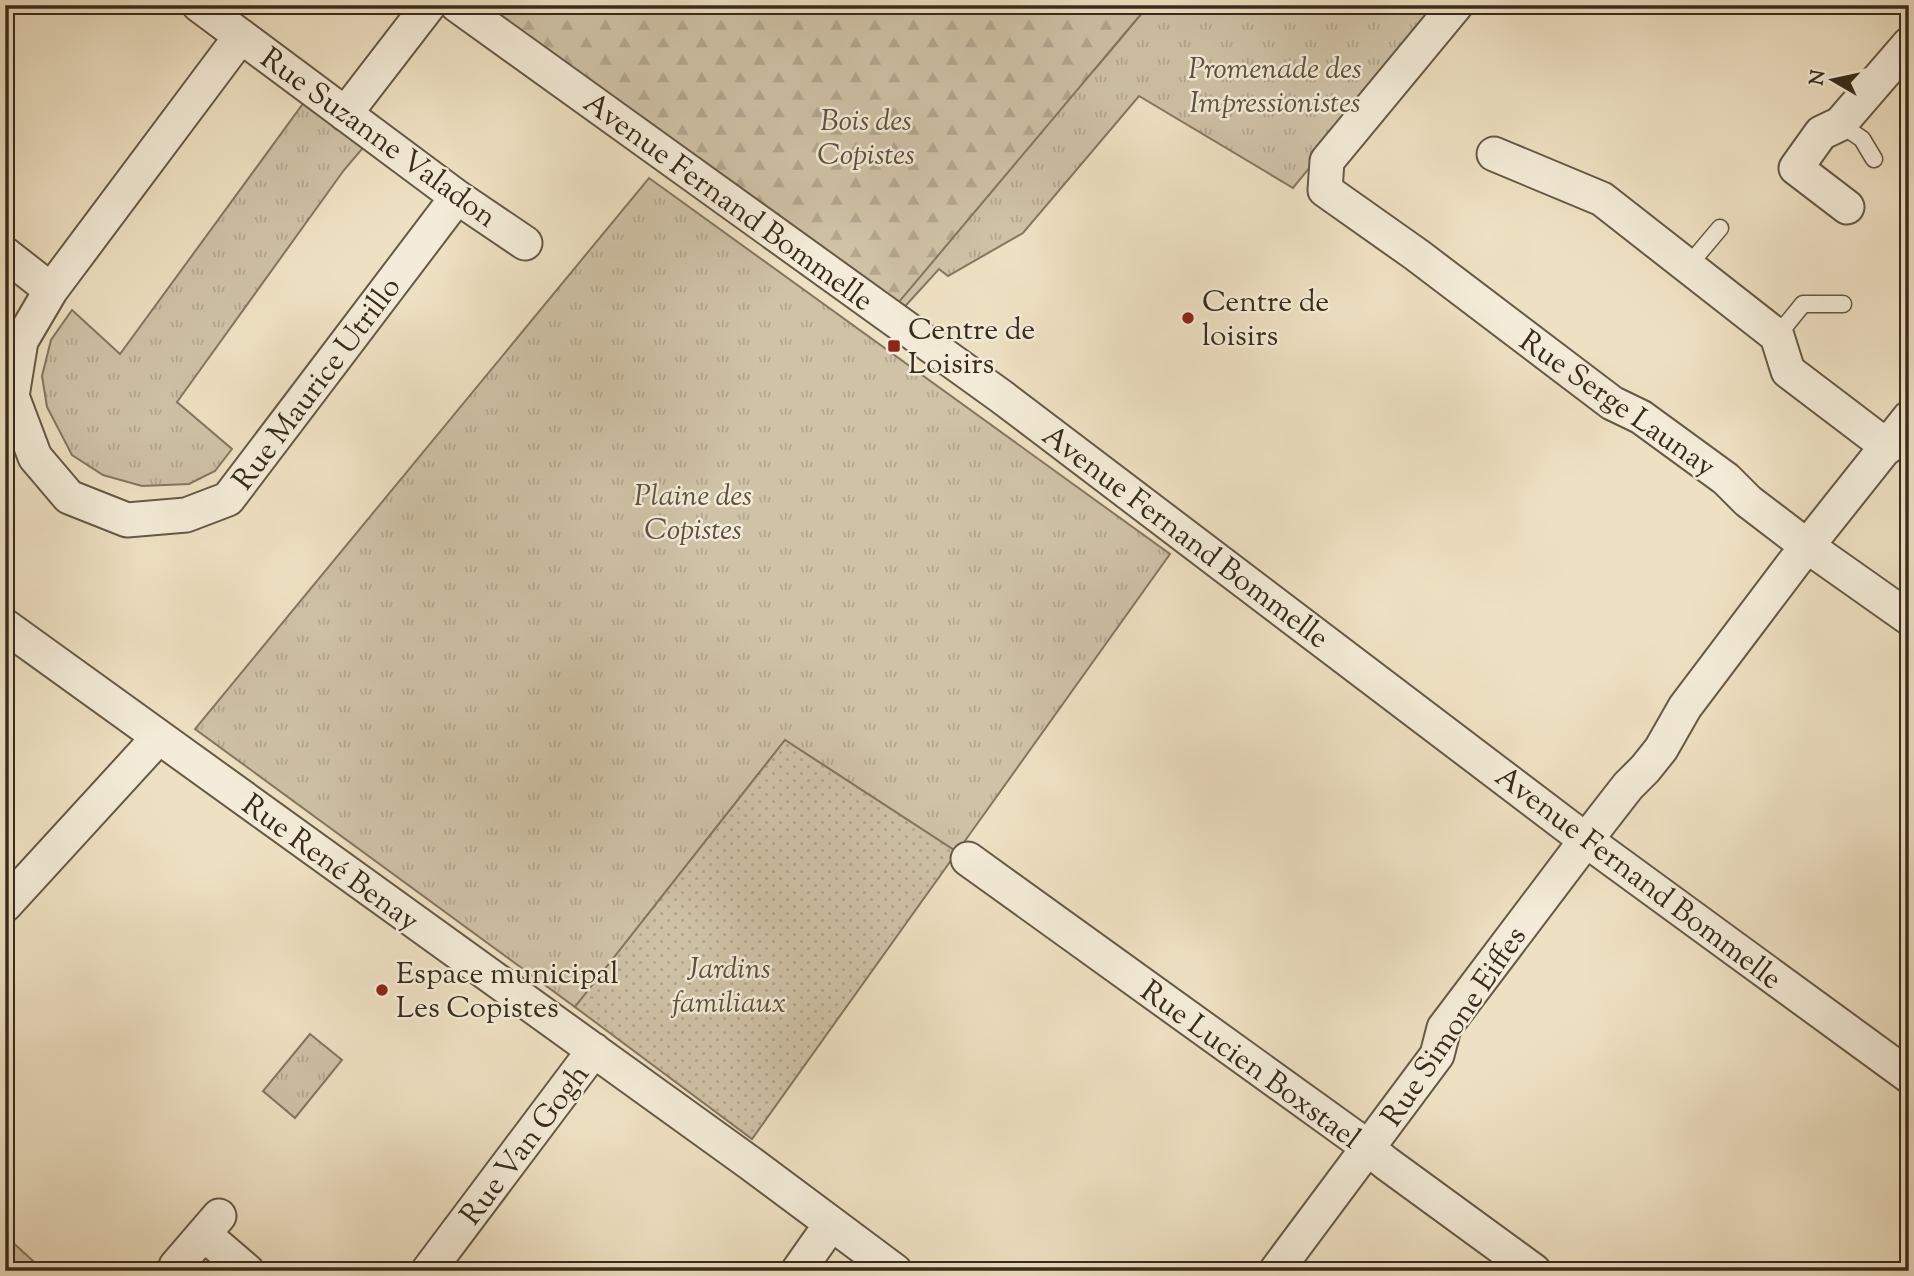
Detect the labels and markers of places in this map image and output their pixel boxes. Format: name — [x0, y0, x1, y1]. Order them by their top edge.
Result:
place label: Centre de loisirs — [1202, 282, 1329, 359]
place label: Centre de Loisirs — [908, 310, 1035, 387]
marker: Centre de loisirs — [1180, 310, 1196, 326]
marker: Centre de Loisirs — [886, 338, 902, 354]
place label: Espace municipal Les Copistes — [396, 954, 619, 1031]
marker: Espace municipal Les Copistes — [374, 982, 390, 998]

